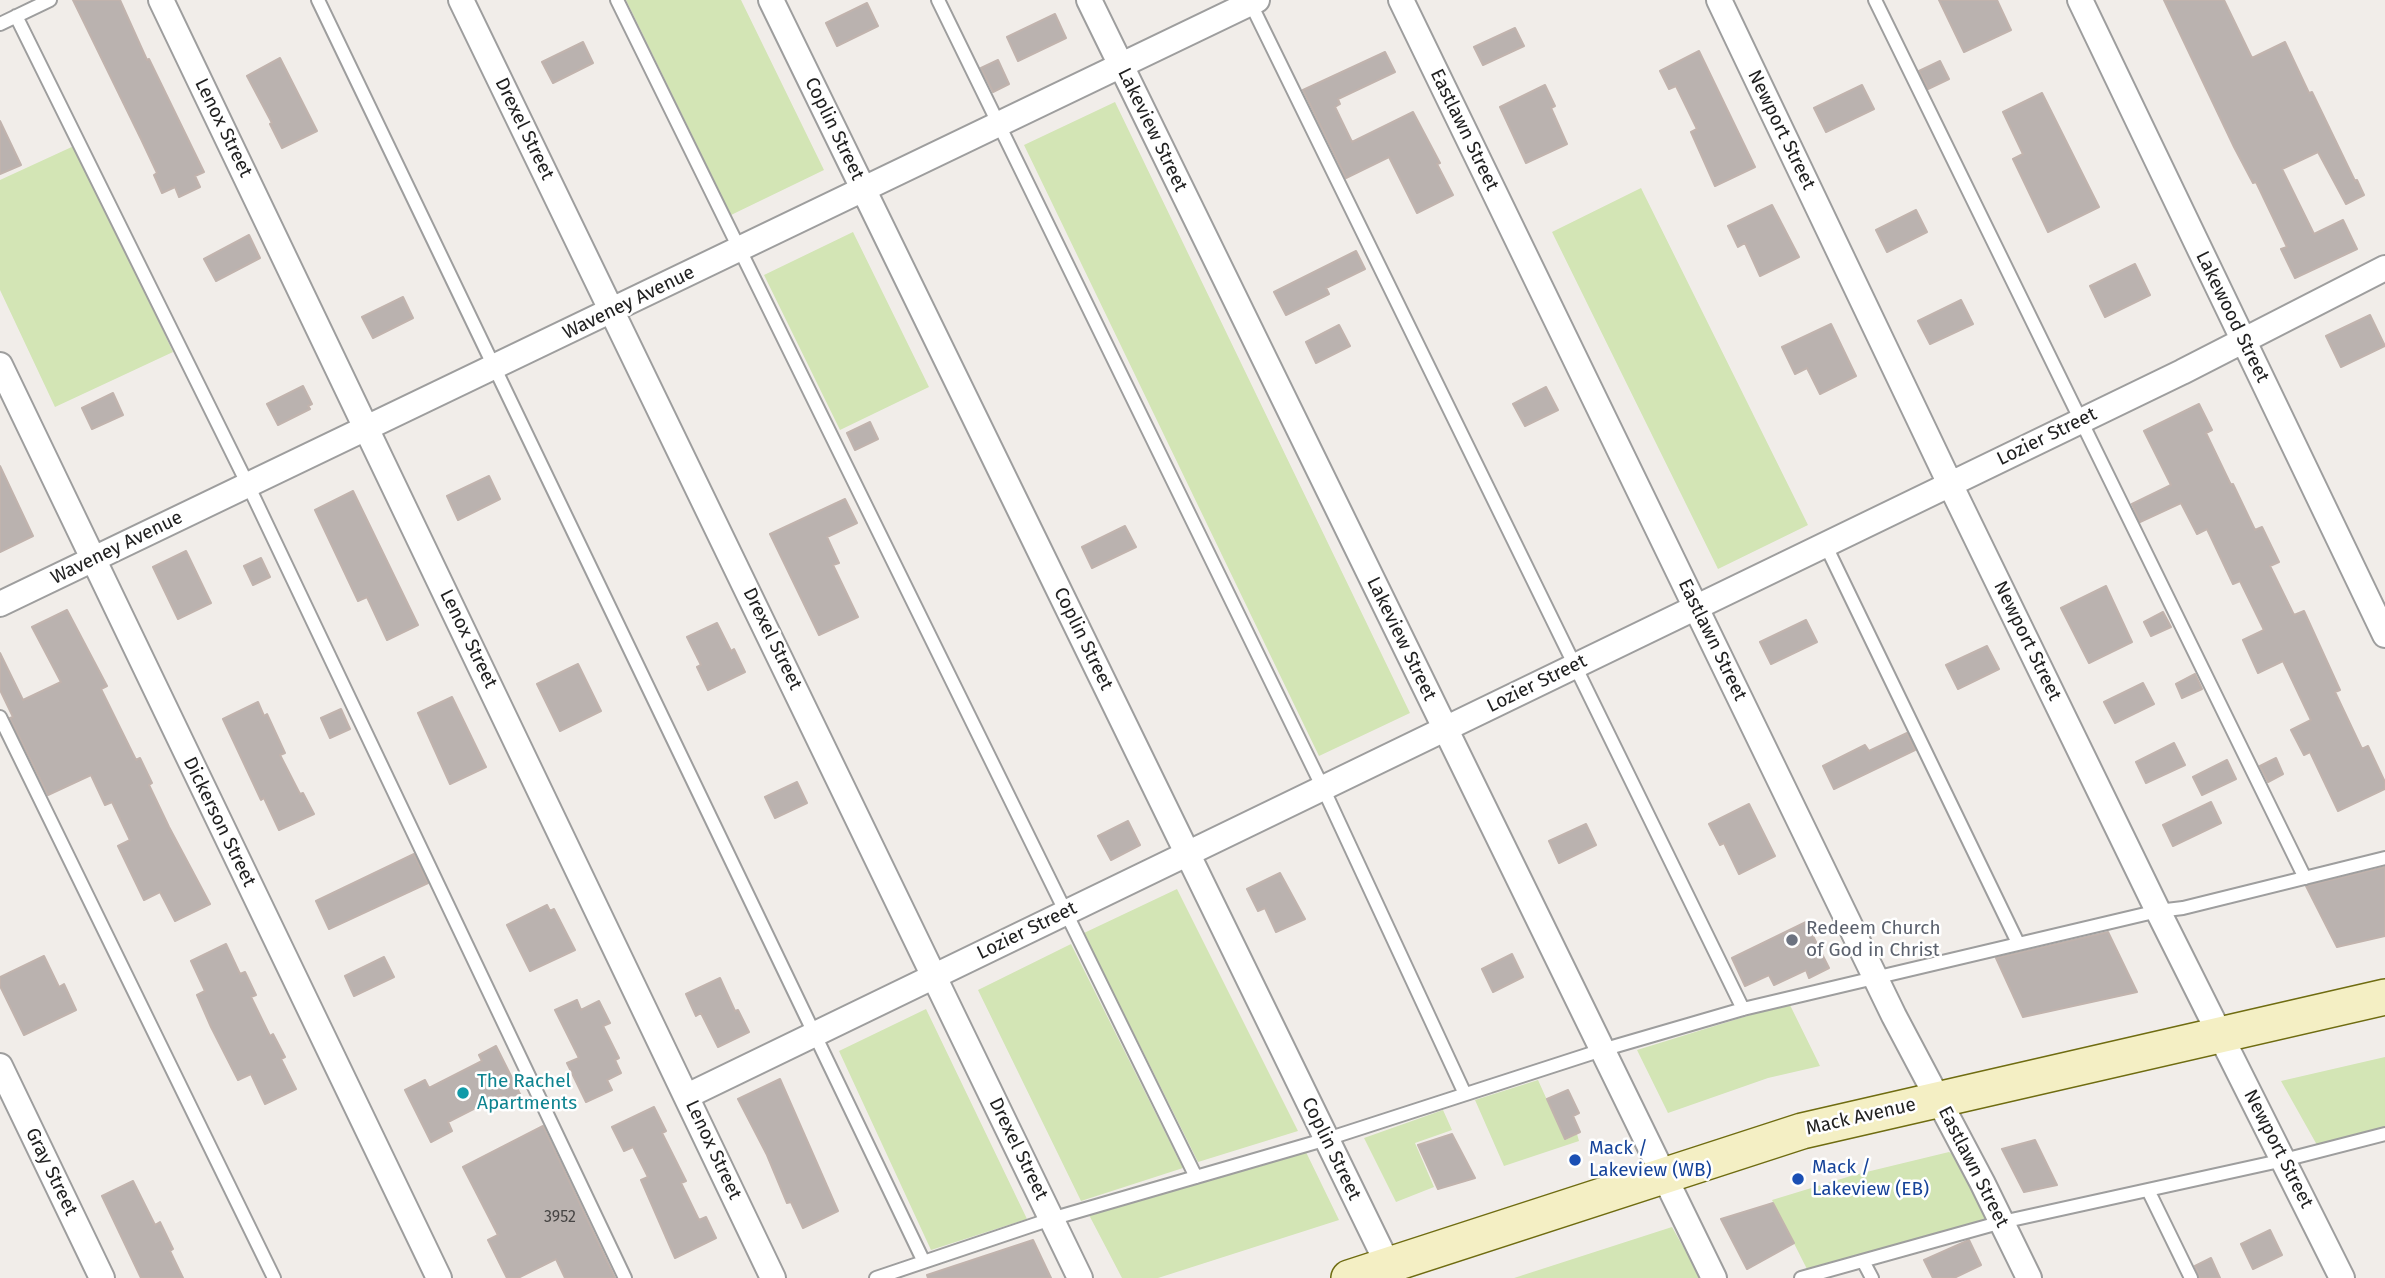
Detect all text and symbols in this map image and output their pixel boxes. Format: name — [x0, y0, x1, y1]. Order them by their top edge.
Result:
street label: Lakeview Street — [1112, 64, 1192, 196]
street label: Eastlawn Street — [1425, 65, 1503, 195]
street label: Newport Street — [1742, 67, 1820, 193]
street label: Drexel Street — [489, 74, 559, 184]
street label: Coplin Street — [799, 74, 869, 184]
street label: Lenox Street — [189, 75, 257, 181]
street label: Lakewood Street — [2190, 248, 2274, 386]
street label: Waveney Avenue — [559, 261, 699, 345]
street label: Lozier Street — [1994, 403, 2100, 471]
street label: Waveney Avenue — [47, 506, 187, 590]
street label: Lakeview Street — [1361, 573, 1441, 705]
street label: Eastlawn Street — [1673, 575, 1751, 705]
street label: Newport Street — [1988, 578, 2066, 704]
street label: Drexel Street — [737, 584, 807, 694]
street label: Coplin Street — [1048, 584, 1118, 694]
street label: Lenox Street — [434, 586, 502, 692]
street label: Lozier Street — [1484, 650, 1590, 718]
street label: Dickerson Street — [178, 753, 260, 891]
street label: Lozier Street — [974, 897, 1080, 965]
place label: Redeem Church of God in Christ — [1806, 918, 1941, 962]
marker: Redeem Church of God in Christ — [1784, 932, 1800, 948]
place label: The Rachel Apartments — [477, 1071, 577, 1115]
marker: The Rachel Apartments — [455, 1085, 471, 1101]
street label: Newport Street — [2238, 1086, 2318, 1212]
street label: Mack Avenue — [1804, 1093, 1918, 1141]
street label: Drexel Street — [983, 1094, 1053, 1204]
street label: Coplin Street — [1296, 1094, 1366, 1204]
street label: Lenox Street — [680, 1097, 746, 1203]
street label: Eastlawn Street — [1933, 1103, 2013, 1231]
street label: Gray Street — [20, 1124, 82, 1220]
place label: Mack / Lakeview (WB) — [1589, 1138, 1712, 1182]
marker: Mack / Lakeview (WB) — [1567, 1152, 1583, 1168]
place label: Mack / Lakeview (EB) — [1812, 1157, 1929, 1201]
marker: Mack / Lakeview (EB) — [1790, 1171, 1806, 1187]
house number: 3952 — [544, 1208, 576, 1228]

